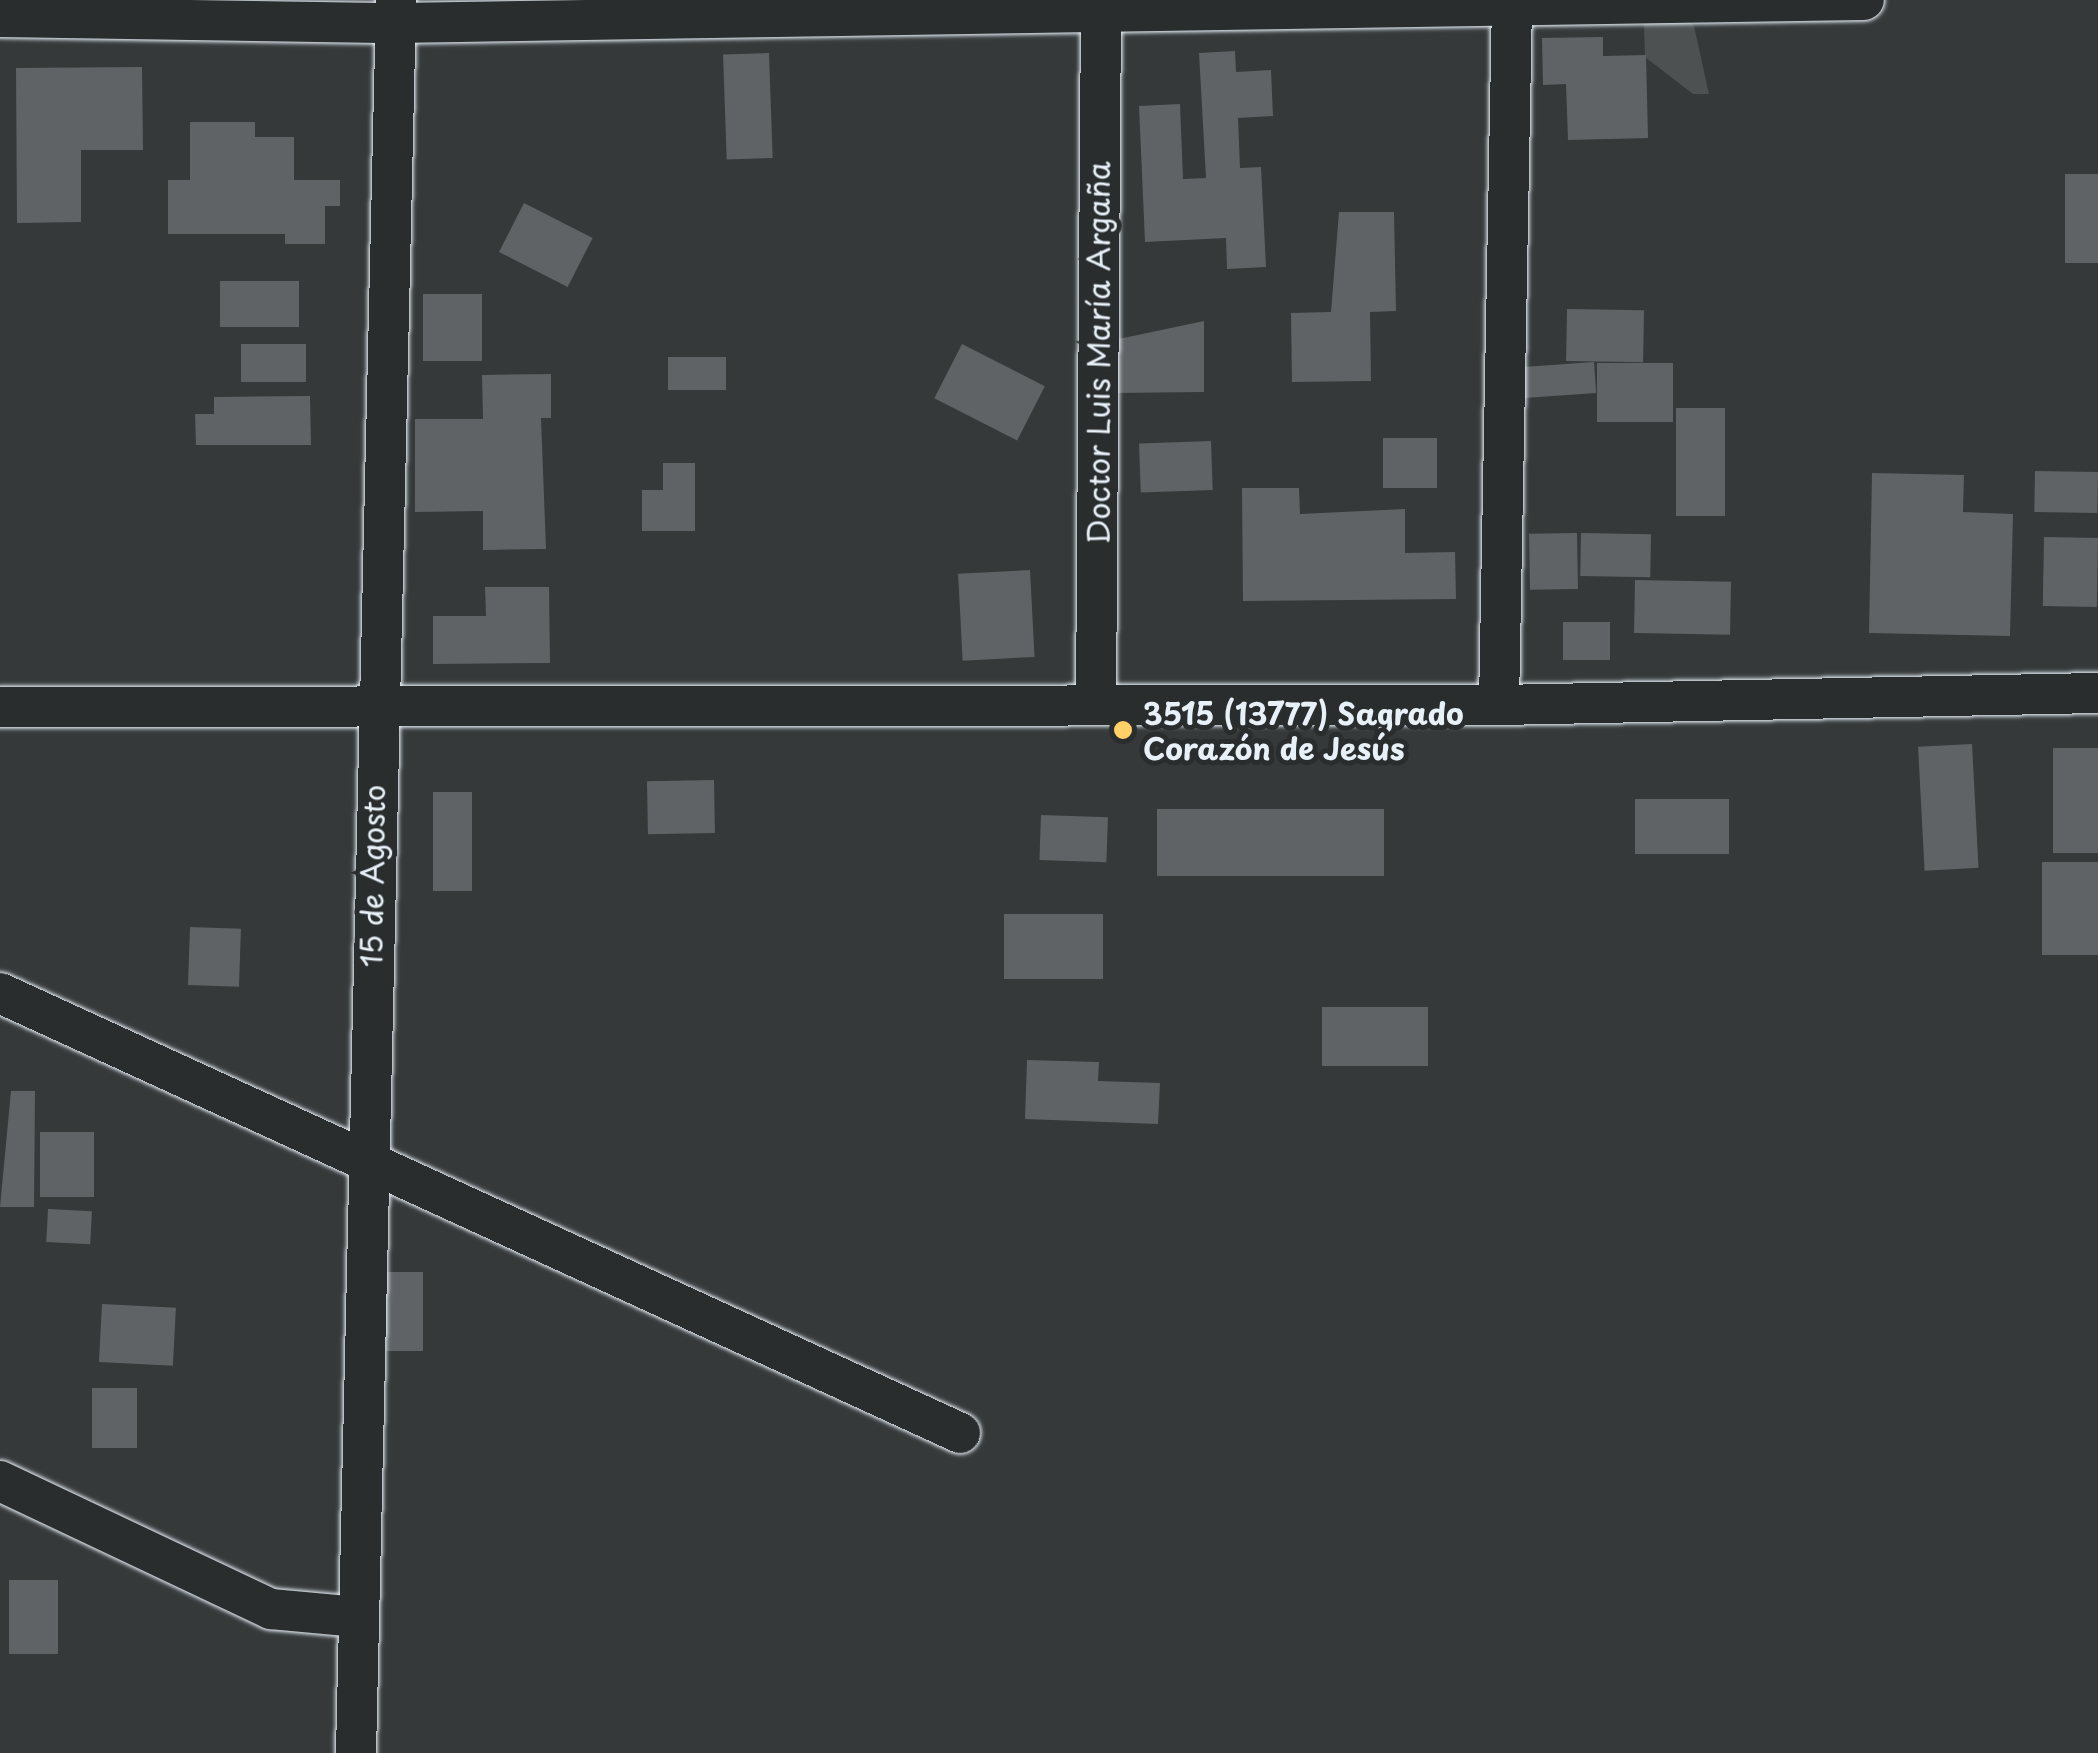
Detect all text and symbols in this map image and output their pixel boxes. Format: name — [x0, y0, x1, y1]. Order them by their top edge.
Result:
street label: Doctor Luis María Argaña — [1080, 160, 1116, 546]
place label: 3515 (13777) Sagrado Corazón de Jesús — [1143, 695, 1464, 766]
marker: 3515 (13777) Sagrado Corazón de Jesús — [1112, 719, 1134, 741]
street label: 15 de Agosto — [352, 783, 392, 969]

